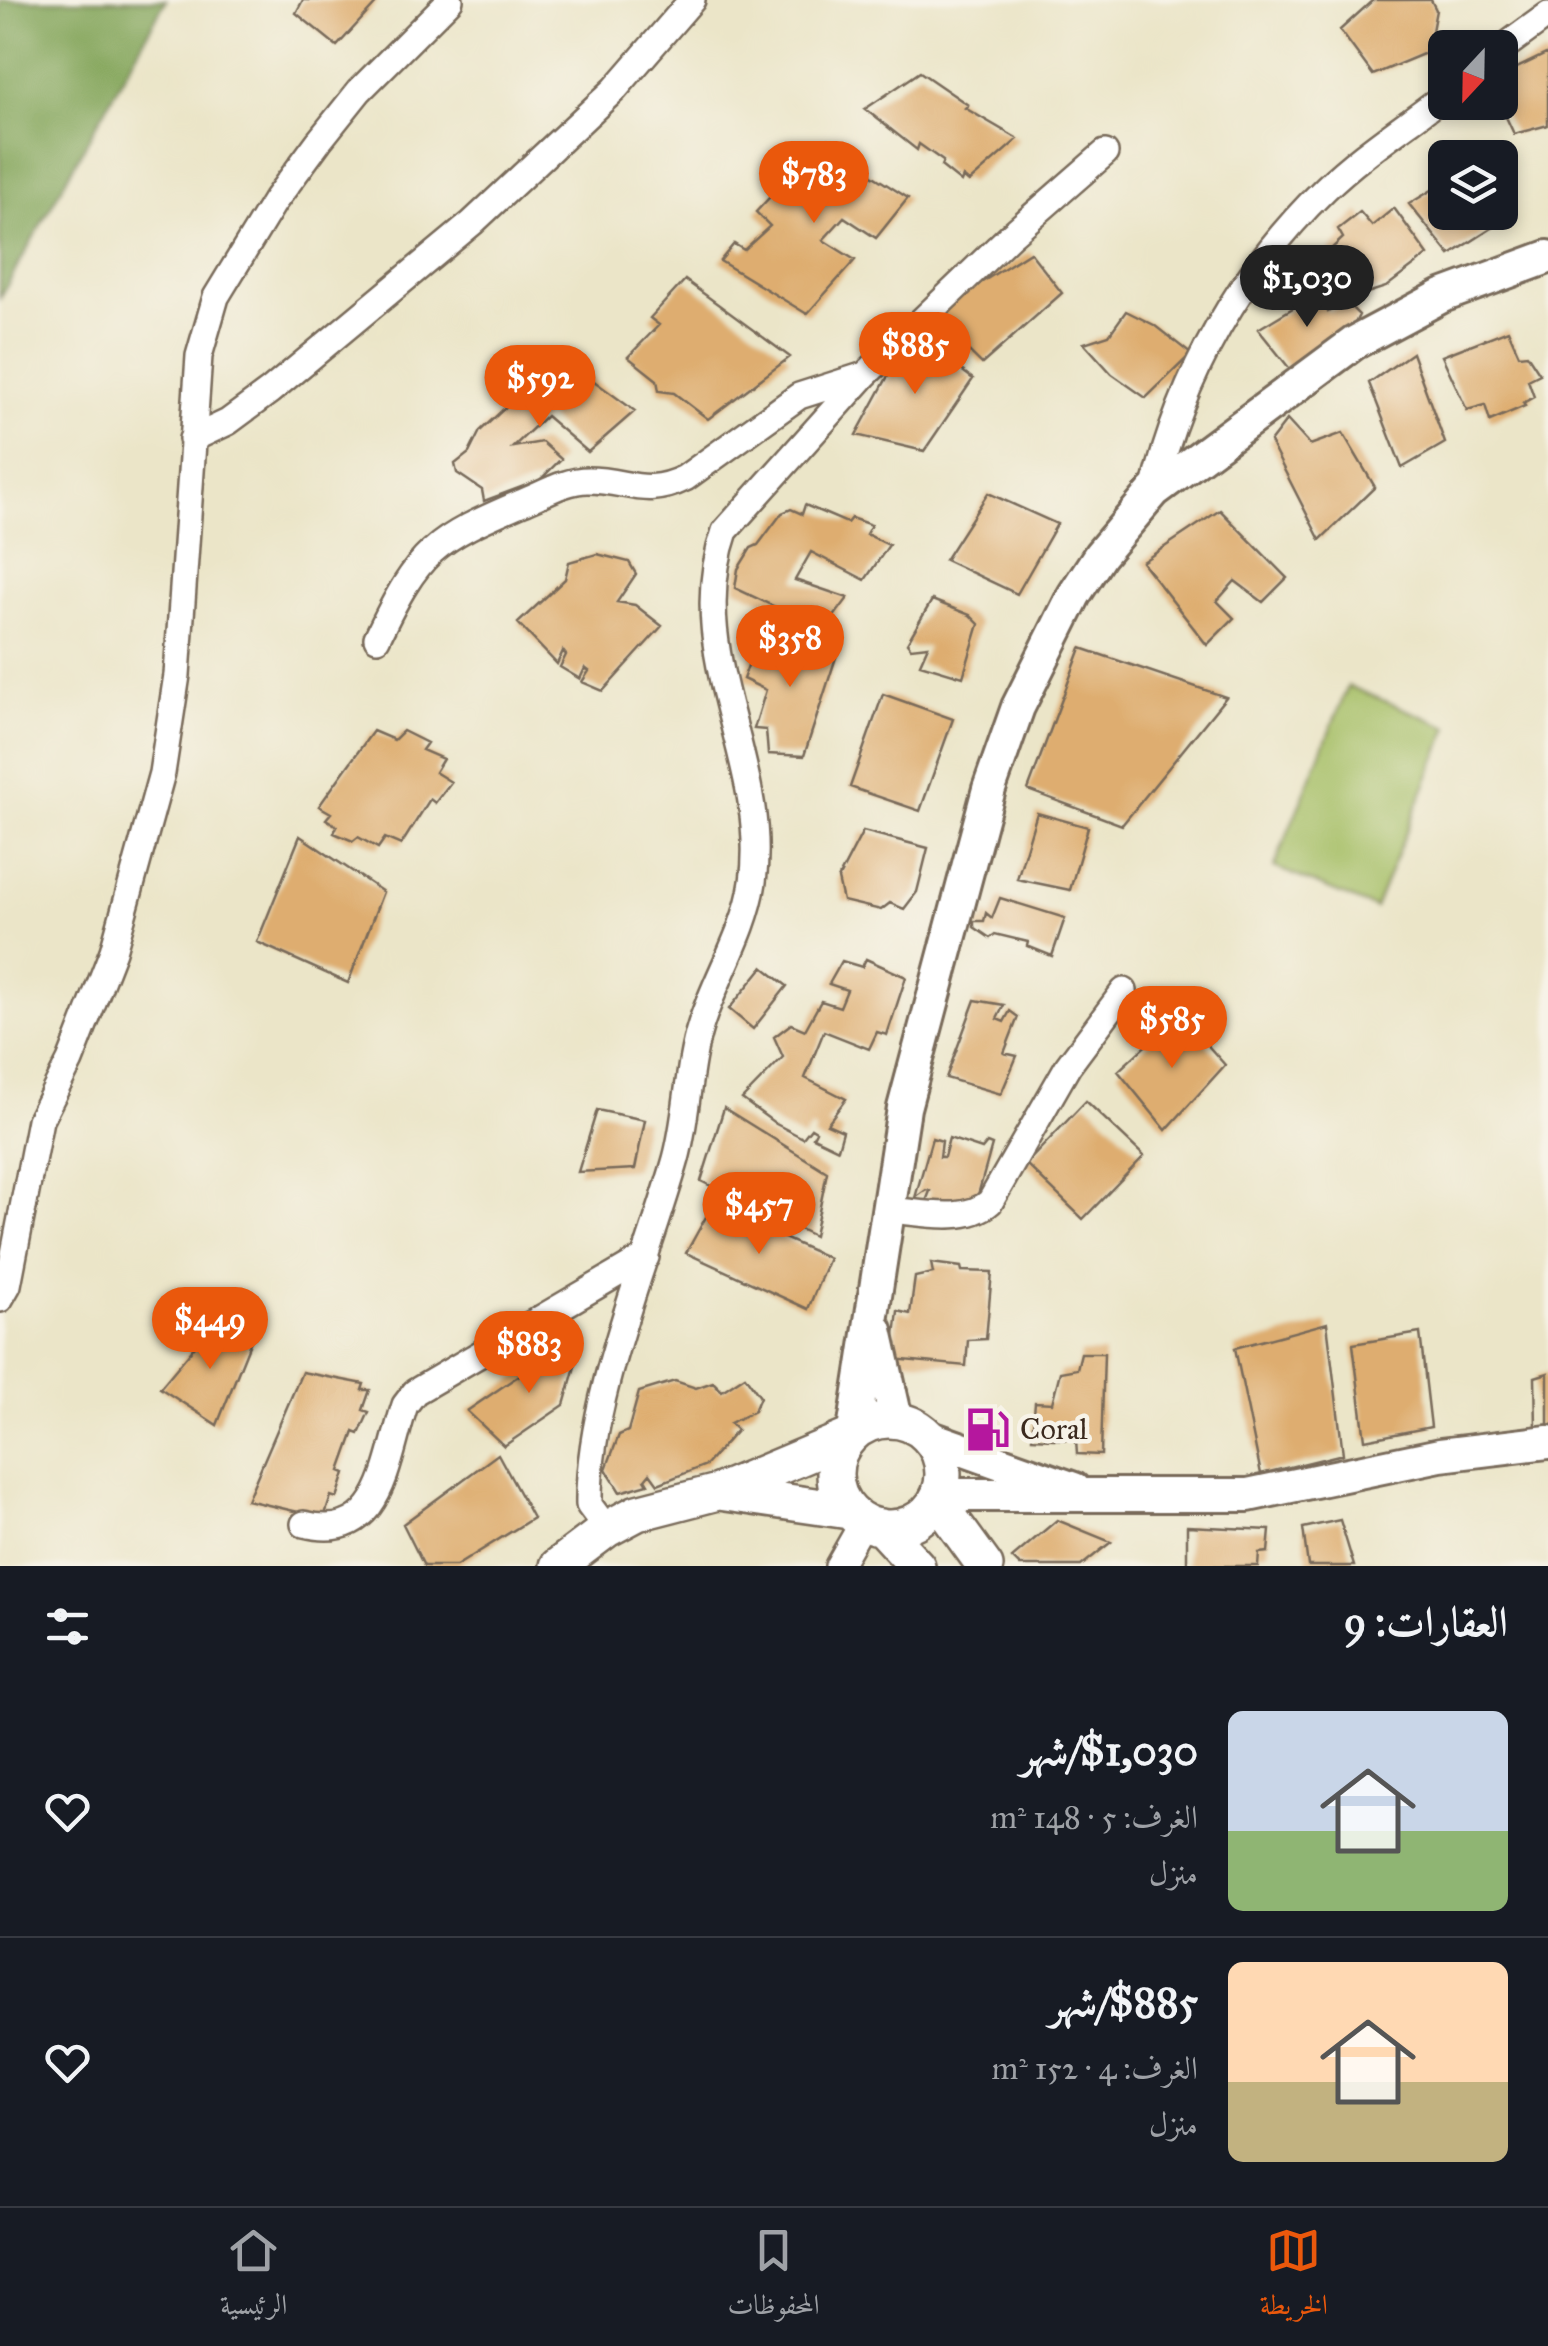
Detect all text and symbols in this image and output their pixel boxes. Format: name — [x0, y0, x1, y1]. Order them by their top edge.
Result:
north arrow — [1428, 30, 1518, 120]
map controls — [1428, 30, 1518, 230]
button: layers — [1428, 140, 1518, 230]
pin: $783 — [755, 141, 873, 226]
text: $783 — [781, 154, 847, 193]
pin: $1,030 — [1226, 245, 1388, 330]
text: $1,030 — [1262, 258, 1352, 297]
pin: $885 — [856, 312, 974, 397]
text: $885 — [881, 325, 949, 364]
pin: $592 — [481, 345, 599, 430]
text: $592 — [506, 358, 574, 397]
pin: $358 — [731, 605, 849, 690]
text: $358 — [758, 618, 822, 657]
pin: $585 — [1113, 986, 1231, 1071]
text: $585 — [1139, 999, 1205, 1038]
pin: $457 — [700, 1172, 818, 1257]
text: $457 — [725, 1185, 793, 1224]
pin: $449 — [151, 1287, 269, 1372]
text: $449 — [174, 1300, 246, 1339]
pin: $883 — [470, 1311, 588, 1396]
text: $883 — [496, 1324, 562, 1363]
fuel station icon: Coral — [963, 1405, 1011, 1453]
place label: Coral — [1020, 1411, 1089, 1447]
text: العقارات: 9 — [1344, 1596, 1508, 1648]
icon: filters — [40, 1599, 95, 1654]
text: $1,030/شهر — [1020, 1725, 1198, 1777]
icon: home — [1308, 1751, 1428, 1871]
icon: heart — [40, 1784, 95, 1839]
text: الغرف: 5 · 148 m² — [990, 1798, 1198, 1837]
text: منزل — [1149, 1854, 1198, 1893]
text: $885/شهر — [1049, 1976, 1198, 2028]
icon: home — [1308, 2002, 1428, 2122]
icon: heart — [40, 2035, 95, 2090]
text: الغرف: 4 · 152 m² — [992, 2049, 1198, 2088]
text: منزل — [1149, 2105, 1198, 2144]
tab: الرئيسية — [220, 2223, 287, 2332]
tab: المحفوظات — [727, 2223, 820, 2332]
tab: الخريطة — [1260, 2223, 1328, 2332]

